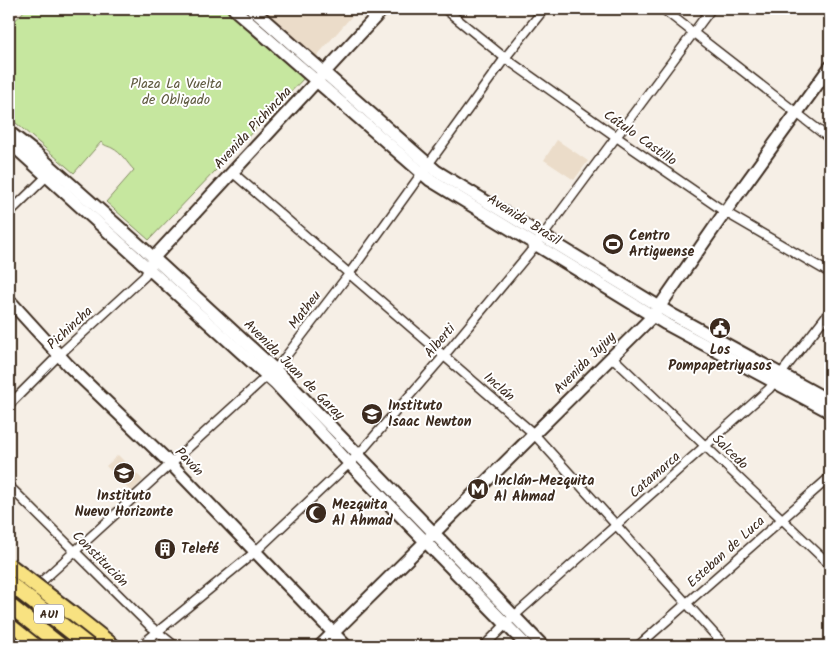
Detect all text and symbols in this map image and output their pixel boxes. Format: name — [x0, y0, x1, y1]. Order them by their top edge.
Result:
park label: Plaza La Vuelta de Obligado — [130, 73, 222, 111]
street label: Avenida Pichincha — [209, 82, 297, 174]
street label: Cátulo Castillo — [599, 104, 681, 172]
street label: Avenida Brasil — [483, 189, 566, 252]
place label: Centro Artiguense — [629, 225, 695, 263]
sports icon: Centro Artiguense — [601, 232, 625, 256]
street label: Matheu — [283, 286, 327, 334]
street label: Pichincha — [42, 301, 98, 355]
street label: Avenida Juan de Garay — [238, 314, 350, 426]
public building icon: Los Pompapetriyasos — [708, 316, 732, 340]
street label: Alberti — [419, 318, 461, 363]
street label: Avenida Jujuy — [549, 326, 622, 399]
place label: Los Pompapetriyasos — [668, 339, 772, 377]
street label: Inclán — [478, 367, 520, 407]
place label: Instituto Isaac Newton — [388, 395, 472, 433]
school or university icon: Instituto Isaac Newton — [360, 402, 384, 426]
street label: Salcedo — [707, 429, 753, 475]
street label: Pavón — [169, 442, 209, 482]
street label: Catamarca — [624, 446, 686, 504]
school or university icon: Instituto Nuevo Horizonte — [112, 461, 136, 485]
place label: Inclán-Mezquita Al Ahmad — [494, 470, 594, 508]
metro station icon: Inclán-Mezquita Al Ahmad — [466, 477, 490, 501]
place label: Instituto Nuevo Horizonte — [75, 485, 173, 523]
place label: Mezquita Al Ahmad — [332, 494, 393, 532]
mosque icon: Mezquita Al Ahmad — [304, 501, 328, 525]
street label: Esteban de Luca — [682, 511, 770, 593]
street label: Constitución — [67, 526, 133, 592]
building icon: Telefé — [153, 537, 177, 561]
place label: Telefé — [181, 538, 219, 560]
road number: AU1 — [34, 604, 64, 624]

